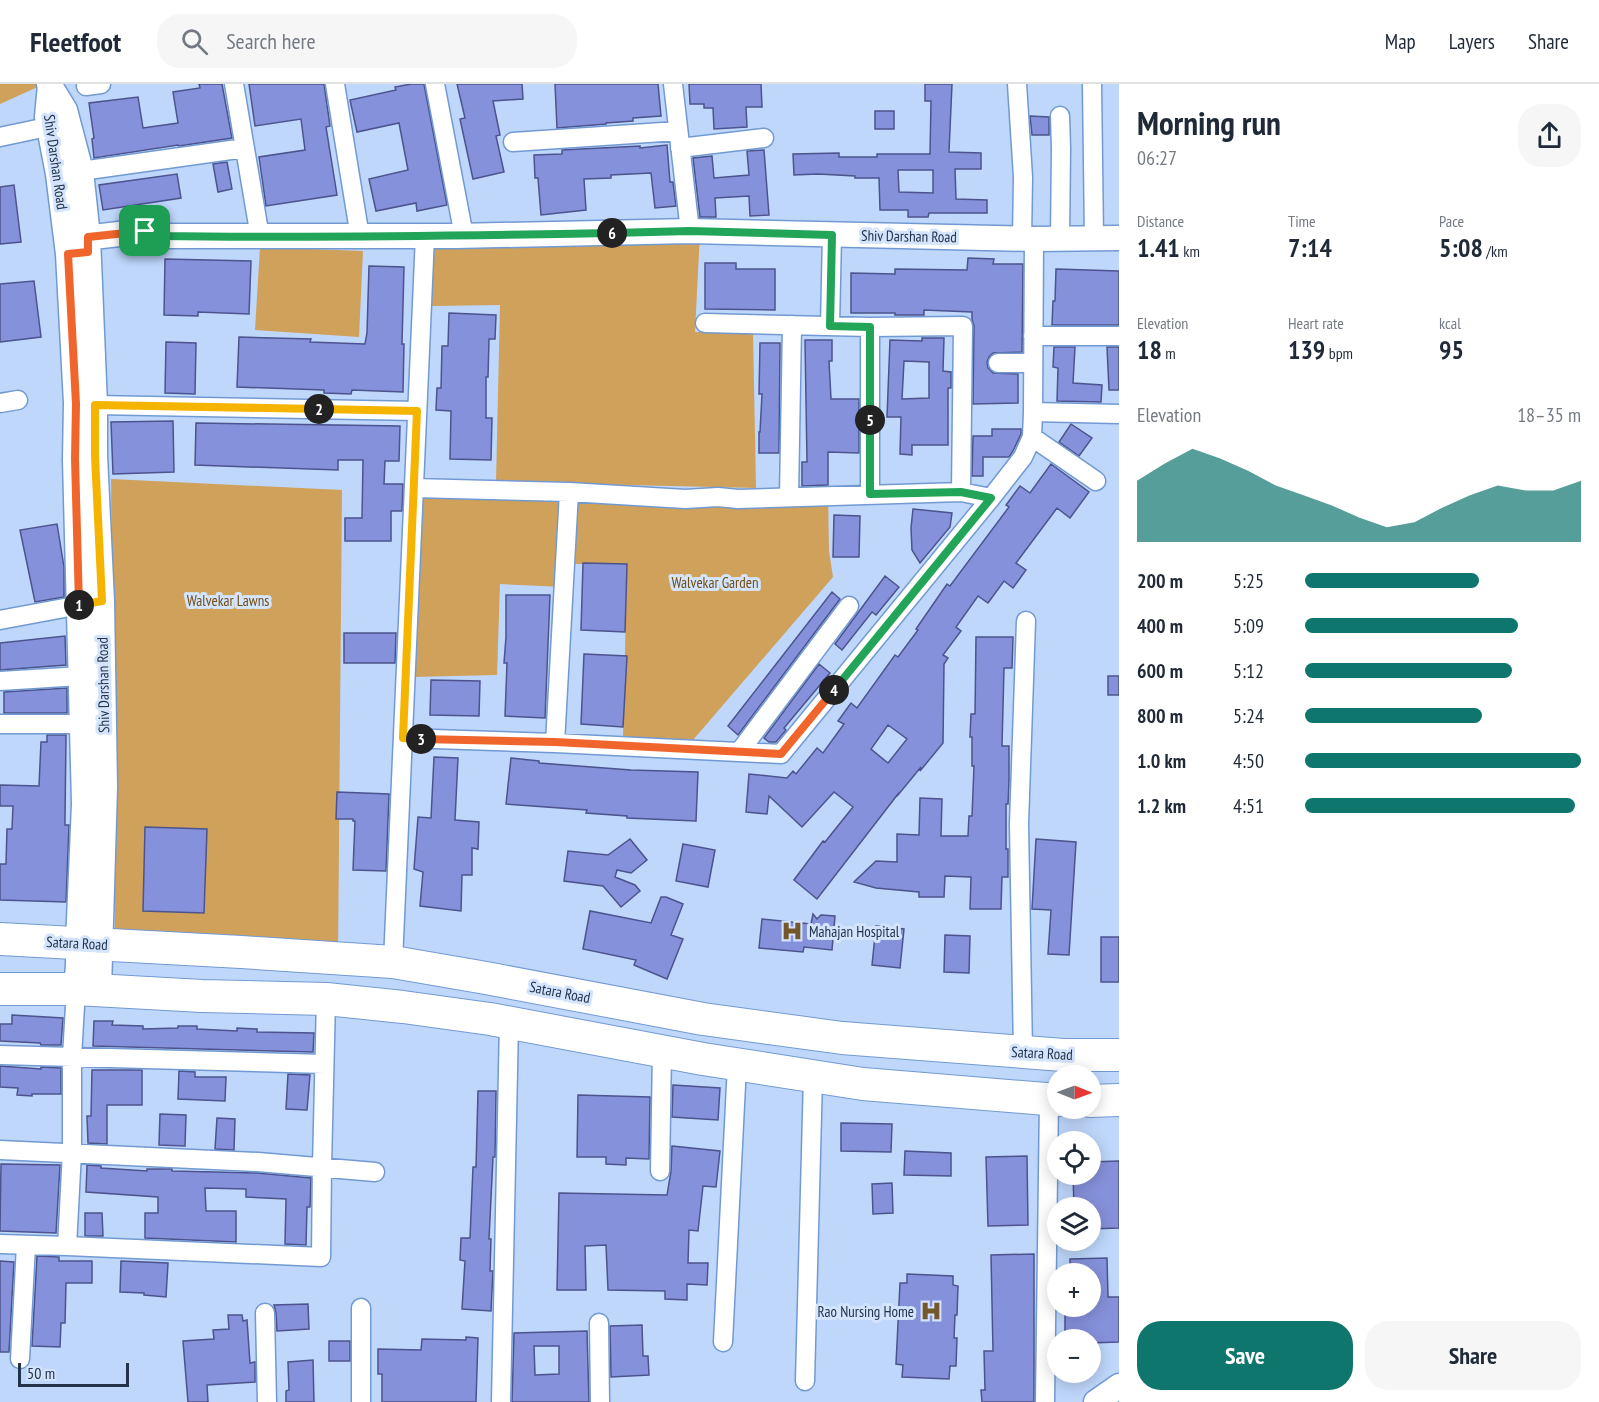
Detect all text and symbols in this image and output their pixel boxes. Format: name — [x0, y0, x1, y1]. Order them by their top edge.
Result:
search box — [157, 14, 577, 68]
text: Fleetfoot — [30, 23, 121, 60]
icon: search — [178, 25, 211, 58]
text: Search here — [226, 27, 316, 55]
text: Map — [1385, 28, 1416, 55]
text: Layers — [1449, 28, 1495, 55]
text: Share — [1528, 28, 1569, 55]
text: Morning run — [1137, 101, 1281, 144]
button: share — [1518, 104, 1581, 167]
street label: Shiv Darshan Road — [40, 113, 72, 211]
text: 06:27 — [1137, 145, 1177, 171]
pin — [119, 205, 170, 256]
text: Distance — [1137, 211, 1184, 231]
text: Time — [1288, 211, 1316, 231]
text: Pace — [1439, 211, 1464, 231]
icon: arrive — [128, 214, 161, 247]
pin: 6 — [597, 218, 627, 248]
text: 6 — [608, 223, 616, 243]
street label: Shiv Darshan Road — [861, 226, 957, 246]
text: 1.41 — [1137, 231, 1180, 264]
text: 7:14 — [1288, 231, 1332, 264]
text: 5:08 — [1439, 231, 1483, 264]
text: km — [1180, 241, 1200, 261]
text: /km — [1483, 241, 1508, 261]
text: Elevation — [1137, 313, 1188, 333]
text: Heart rate — [1288, 313, 1344, 333]
text: kcal — [1439, 313, 1461, 333]
text: 18 — [1137, 333, 1162, 366]
text: 139 — [1288, 333, 1325, 366]
text: 95 — [1439, 333, 1464, 366]
text: m — [1162, 343, 1176, 363]
text: bpm — [1325, 343, 1353, 363]
pin: 2 — [304, 394, 334, 424]
text: 2 — [315, 399, 323, 419]
text: Elevation — [1137, 402, 1201, 428]
text: 18–35 m — [1517, 402, 1581, 428]
pin: 5 — [855, 405, 885, 435]
text: 5 — [866, 410, 874, 430]
text: 200 m — [1137, 568, 1183, 594]
text: 5:25 — [1233, 568, 1264, 594]
park label: Walvekar Garden — [672, 573, 758, 592]
pin: 1 — [64, 590, 94, 620]
park label: Walvekar Lawns — [187, 591, 269, 610]
text: 1 — [75, 595, 83, 615]
text: 400 m — [1137, 613, 1183, 639]
text: 5:09 — [1233, 613, 1264, 639]
street label: Shiv Darshan Road — [93, 637, 113, 733]
text: 600 m — [1137, 658, 1183, 684]
text: 5:12 — [1233, 658, 1264, 684]
pin: 4 — [819, 675, 849, 705]
text: 4 — [830, 680, 838, 700]
text: 800 m — [1137, 703, 1183, 729]
text: 5:24 — [1233, 703, 1264, 729]
pin: 3 — [406, 724, 436, 754]
text: 3 — [417, 729, 425, 749]
text: 1.0 km — [1137, 748, 1186, 774]
text: 4:50 — [1233, 748, 1264, 774]
text: 1.2 km — [1137, 793, 1186, 819]
text: 4:51 — [1233, 793, 1264, 819]
hospital icon: Mahajan Hospital — [780, 919, 804, 943]
place label: Mahajan Hospital — [809, 922, 900, 941]
street label: Satara Road — [46, 932, 108, 954]
street label: Satara Road — [528, 977, 592, 1007]
street label: Satara Road — [1011, 1042, 1073, 1064]
north arrow — [1047, 1065, 1101, 1119]
map controls — [1047, 1065, 1101, 1383]
button: locate — [1047, 1131, 1101, 1185]
button: layers — [1047, 1197, 1101, 1251]
button: + — [1047, 1263, 1101, 1317]
hospital icon: Rao Nursing Home — [919, 1299, 943, 1323]
place label: Rao Nursing Home — [817, 1302, 914, 1321]
button: Save — [1137, 1321, 1353, 1390]
button: Share — [1365, 1321, 1581, 1390]
button: − — [1047, 1329, 1101, 1383]
scale bar — [18, 1360, 129, 1388]
text: 50 m — [27, 1363, 55, 1383]

